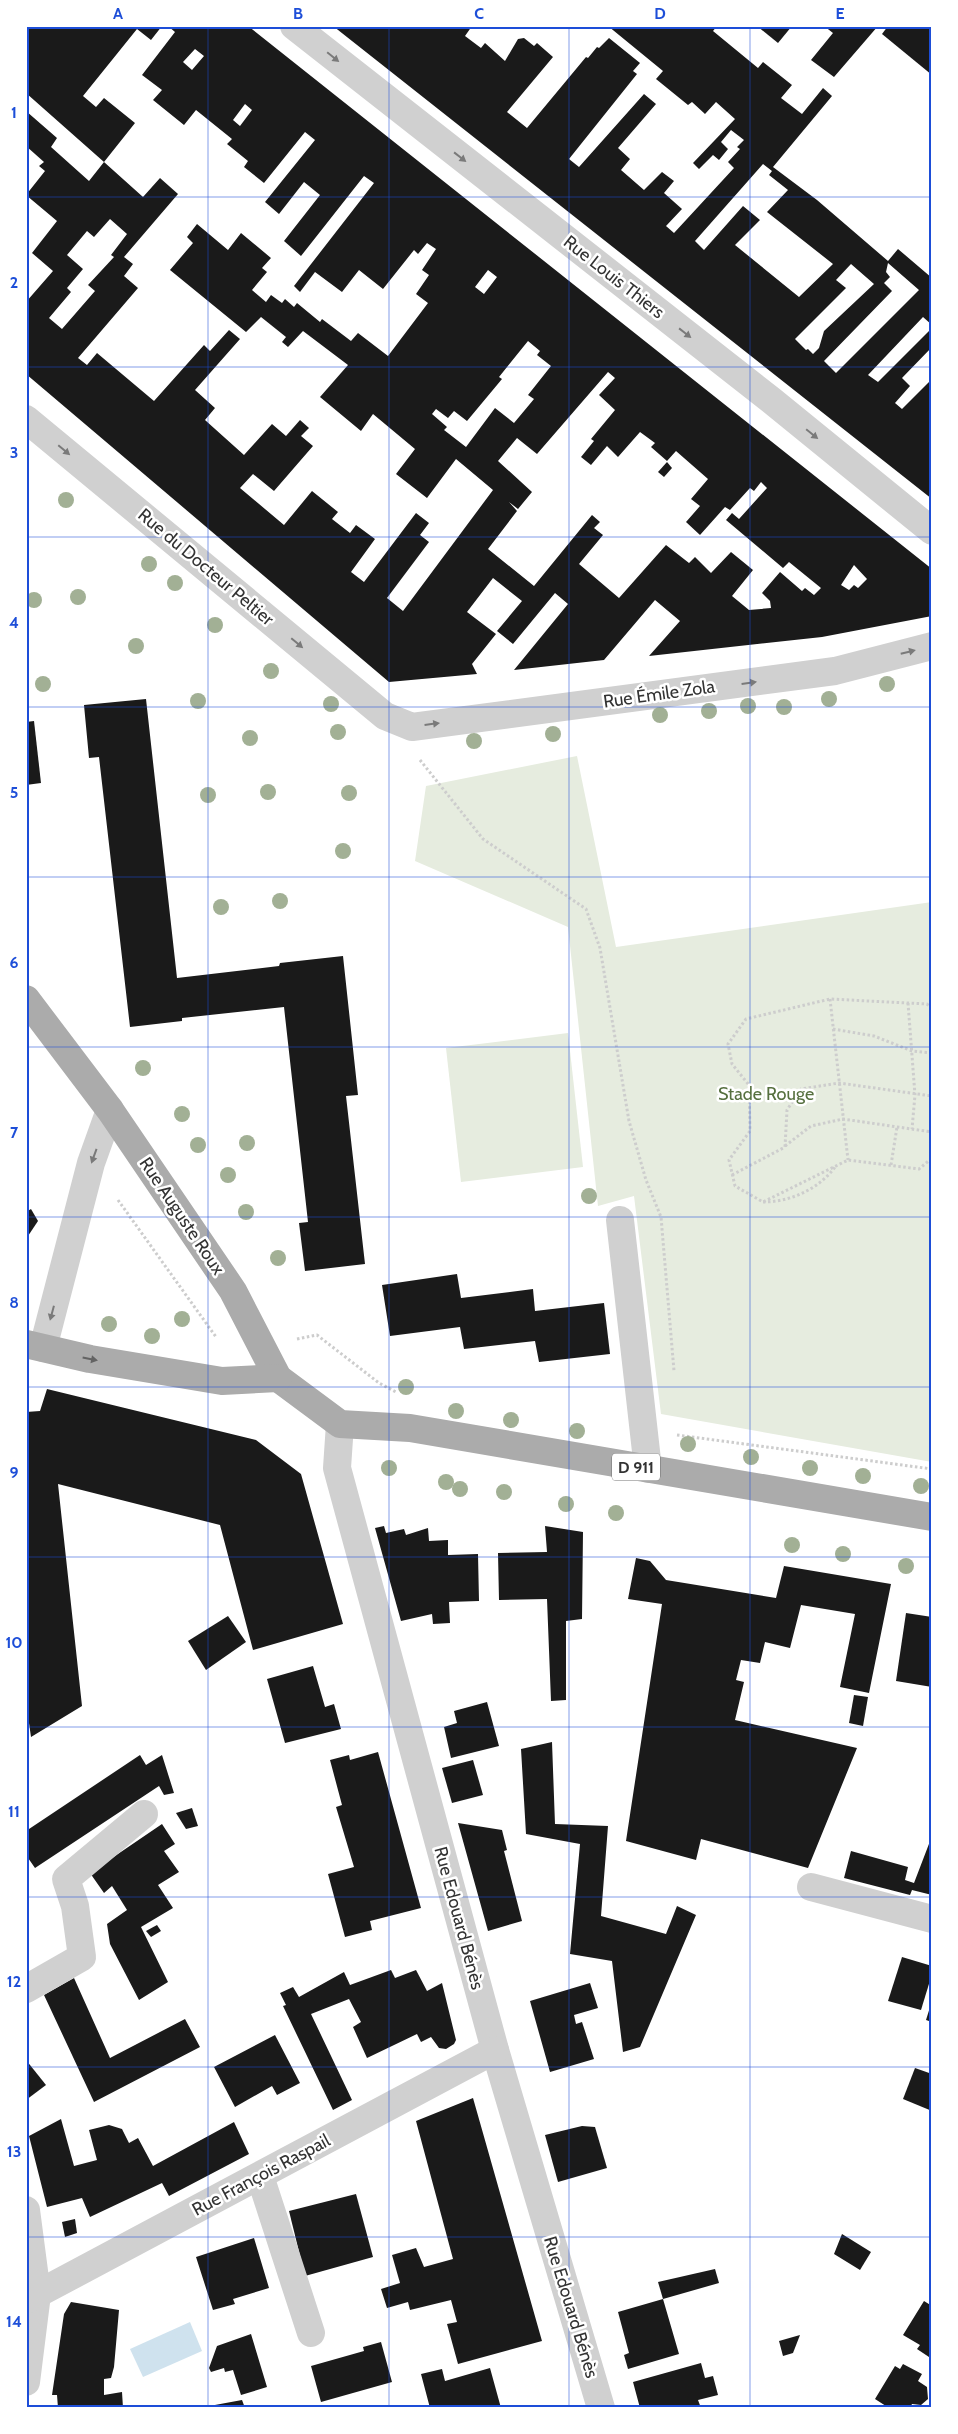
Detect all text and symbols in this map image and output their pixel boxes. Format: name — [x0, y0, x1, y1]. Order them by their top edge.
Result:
text: A — [113, 4, 123, 23]
text: B — [293, 4, 303, 23]
text: C — [474, 4, 484, 23]
text: D — [654, 4, 666, 23]
text: E — [835, 4, 845, 23]
one-way arrow — [326, 51, 339, 62]
text: 1 — [11, 103, 17, 122]
one-way arrow — [454, 151, 467, 162]
street label: Rue Louis Thiers — [559, 231, 669, 323]
text: 2 — [10, 273, 18, 292]
one-way arrow — [678, 327, 691, 338]
one-way arrow — [805, 428, 818, 439]
text: 3 — [10, 443, 18, 462]
one-way arrow — [57, 444, 70, 455]
street label: Rue du Docteur Peltier — [134, 504, 279, 630]
text: 4 — [9, 613, 19, 632]
one-way arrow — [290, 637, 303, 648]
one-way arrow — [901, 648, 916, 656]
street label: Rue Émile Zola — [602, 675, 716, 713]
one-way arrow — [741, 678, 757, 686]
one-way arrow — [424, 720, 440, 728]
text: 5 — [10, 783, 18, 802]
text: 6 — [10, 953, 19, 972]
park label: Stade Rouge — [718, 1083, 814, 1105]
text: 7 — [10, 1123, 19, 1142]
one-way arrow — [90, 1149, 98, 1164]
street label: Rue Auguste Roux — [135, 1153, 230, 1279]
text: 8 — [9, 1293, 19, 1312]
one-way arrow — [48, 1305, 56, 1321]
one-way arrow — [83, 1355, 98, 1363]
road number: D 911 — [612, 1454, 660, 1480]
text: 9 — [10, 1463, 19, 1482]
text: 10 — [5, 1633, 23, 1652]
text: 11 — [8, 1802, 20, 1821]
street label: Rue Edouard Bénès — [429, 1844, 489, 1992]
text: 12 — [7, 1972, 21, 1991]
street label: Rue François Raspail — [188, 2129, 334, 2221]
text: 13 — [7, 2142, 21, 2161]
street label: Rue Edouard Bénès — [539, 2233, 603, 2381]
text: 14 — [6, 2312, 22, 2331]

